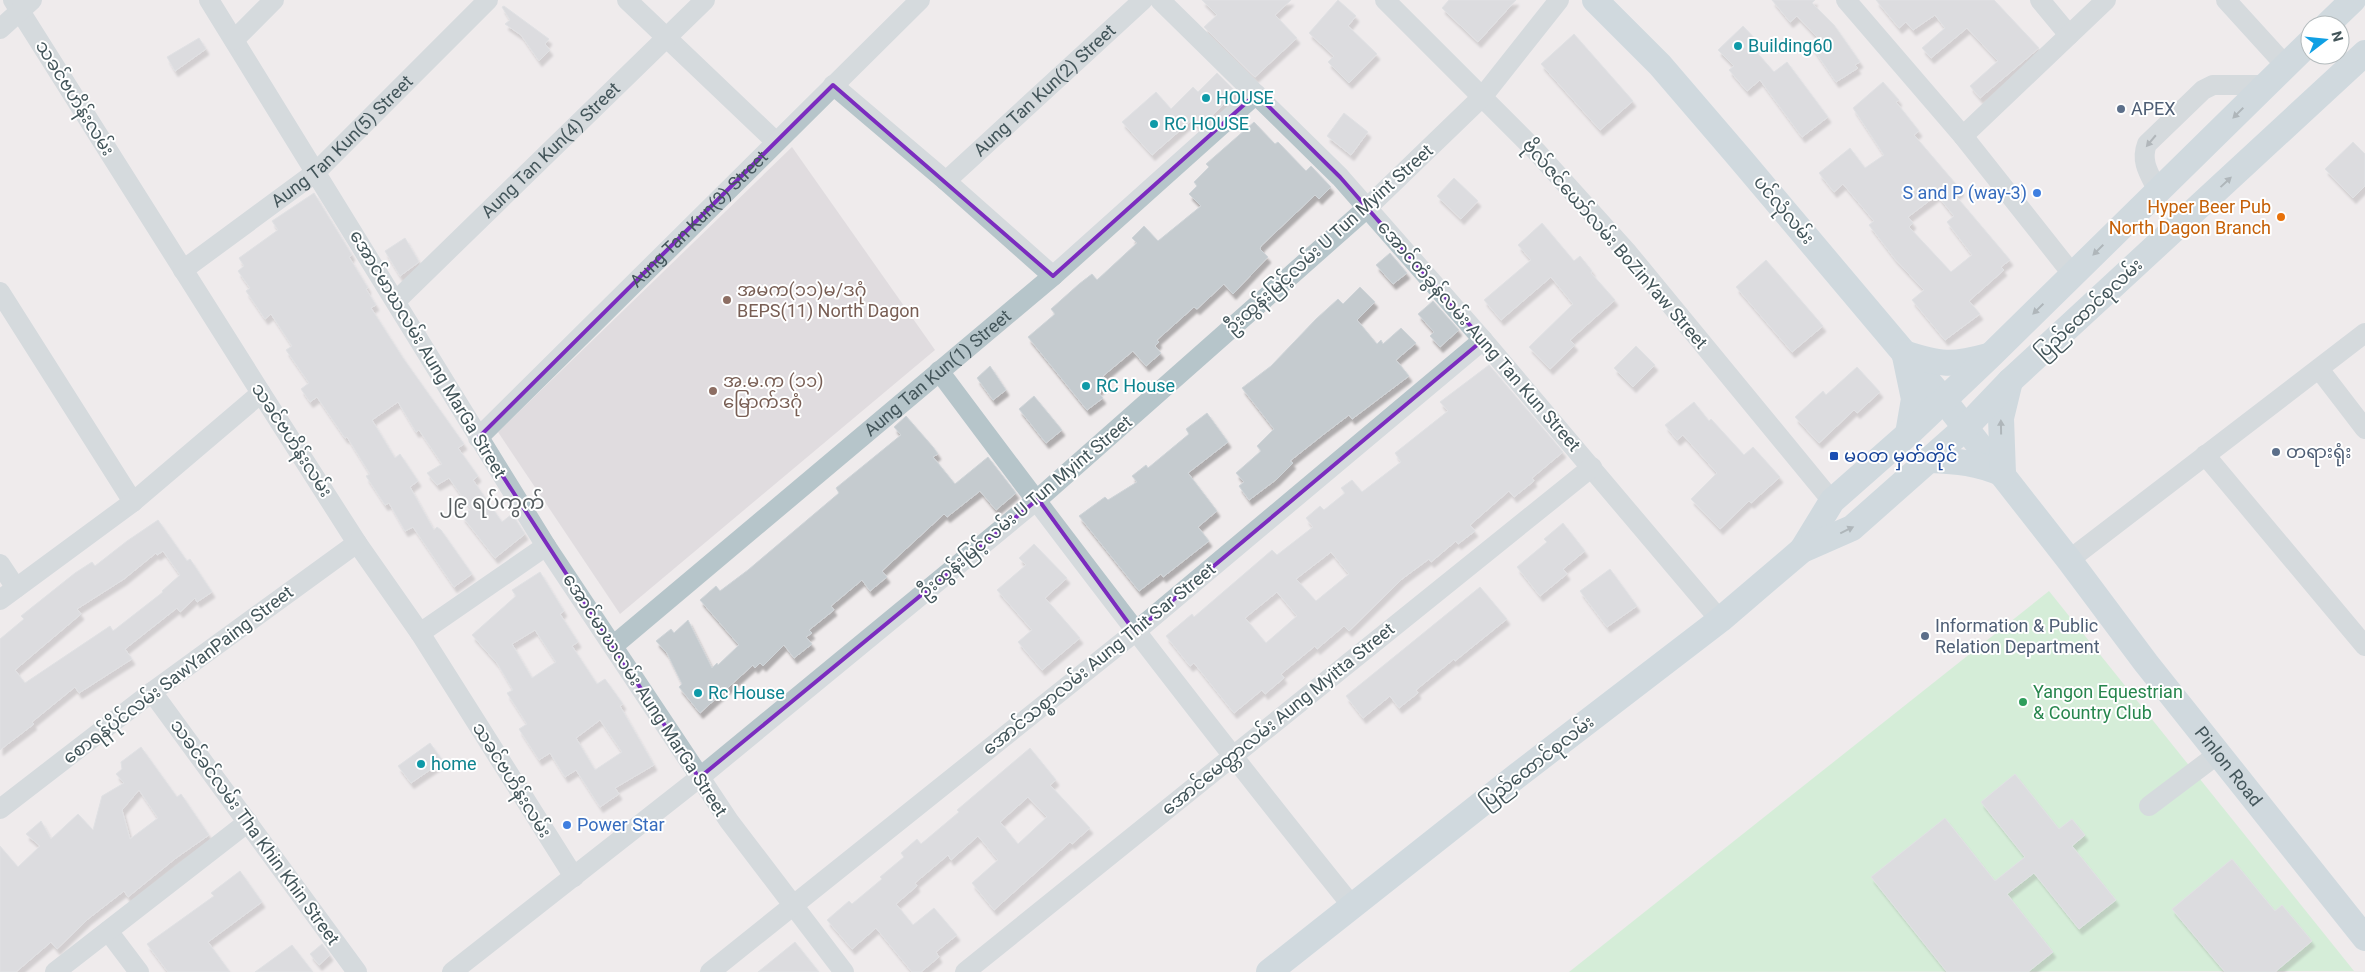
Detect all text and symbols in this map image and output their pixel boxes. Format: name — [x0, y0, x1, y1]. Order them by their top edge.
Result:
north arrow — [2300, 15, 2350, 65]
street label: Aung Tan Kun(2) Street — [969, 19, 1120, 160]
text: N — [2328, 29, 2347, 43]
street label: သခင်ဗဟိန်းလမ်း — [27, 35, 122, 162]
place label: Building60 — [1748, 35, 1833, 56]
marker: Building60 — [1732, 40, 1744, 52]
street label: Aung Tan Kun(5) Street — [267, 70, 417, 211]
street label: Aung Tan Kun(4) Street — [477, 78, 624, 222]
place label: HOUSE — [1216, 87, 1274, 108]
marker: HOUSE — [1200, 92, 1212, 104]
place label: APEX — [2131, 98, 2176, 119]
marker: APEX — [2115, 103, 2127, 115]
one-way arrow — [2232, 106, 2244, 118]
place label: RC HOUSE — [1164, 113, 1249, 134]
marker: RC HOUSE — [1148, 118, 1160, 130]
street label: ဗိုလ်ဇင်ယော်လမ်း BoZinYaw Street — [1515, 132, 1715, 356]
one-way arrow — [2146, 134, 2157, 147]
street label: ဦးထွန်းမြင့်လမ်း U Tun Myint Street — [1219, 138, 1440, 341]
street label: Aung Tan Kun(3) Street — [625, 146, 772, 291]
street label: ပင်လုံလမ်း — [1746, 170, 1821, 251]
one-way arrow — [2220, 176, 2232, 188]
place label: S and P (way-3) — [1902, 182, 2027, 204]
marker: S and P (way-3) — [2031, 187, 2043, 199]
place label: Hyper Beer Pub North Dagon Branch — [2109, 196, 2271, 238]
marker: Hyper Beer Pub North Dagon Branch — [2275, 211, 2287, 223]
street label: အောင်တံခွန်လမ်း Aung Tan Kun Street — [1370, 215, 1587, 459]
street label: အောင်မာဃလမ်း Aung MarGa Street — [346, 225, 513, 482]
one-way arrow — [2092, 244, 2104, 256]
street label: ပြည်ထောင်စုလမ်း — [2030, 252, 2150, 367]
place label: အမက(၁၁)မ/ဒဂုံ BEPS(11) North Dagon — [737, 279, 919, 322]
marker: အမက(၁၁)မ/ဒဂုံ BEPS(11) North Dagon — [721, 294, 733, 306]
one-way arrow — [2032, 303, 2044, 315]
street label: Aung Tan Kun(1) Street — [860, 305, 1015, 440]
place label: အ.မ.က (၁၁) မြောက်ဒဂုံ — [723, 370, 823, 417]
place label: RC House — [1096, 375, 1175, 396]
street label: သခင်ဗဟိန်းလမ်း — [244, 377, 340, 503]
marker: RC House — [1080, 380, 1092, 392]
marker: အ.မ.က (၁၁) မြောက်ဒဂုံ — [707, 385, 719, 397]
street label: ဦးထွန်းမြင့်လမ်း U Tun Myint Street — [912, 409, 1139, 606]
one-way arrow — [1997, 419, 2005, 435]
place label: တရားရုံး — [2286, 441, 2352, 467]
place label: မဝတ မှတ်တိုင် — [1844, 442, 1957, 471]
marker: တရားရုံး — [2270, 446, 2282, 458]
marker: မဝတ မှတ်တိုင် — [1828, 450, 1840, 462]
district label: ၂၉ ရပ်ကွက် — [439, 488, 545, 518]
one-way arrow — [1840, 526, 1854, 534]
street label: အောင်သစ္စာလမ်း Aung Thit Sar Street — [977, 556, 1223, 763]
street label: အောင်မာဃလမ်း Aung MarGa Street — [559, 568, 734, 820]
street label: စောရန်ပိုင်လမ်း SawYanPaing Street — [57, 579, 300, 772]
place label: Information & Public Relation Department — [1935, 615, 2100, 657]
street label: အောင်မေတ္တာလမ်း Aung Myitta Street — [1156, 617, 1401, 823]
marker: Information & Public Relation Department — [1919, 630, 1931, 642]
place label: Yangon Equestrian & Country Club — [2033, 681, 2183, 723]
place label: Rc House — [708, 682, 785, 703]
marker: Rc House — [692, 687, 704, 699]
marker: Yangon Equestrian & Country Club — [2017, 696, 2029, 708]
street label: ပြည်ထောင်စုလမ်း — [1475, 709, 1601, 816]
street label: သခင်ခင်လမ်း Tha Khin Khin Street — [167, 714, 346, 949]
street label: သခင်ဗဟိန်းလမ်း — [464, 717, 559, 844]
street label: Pinlon Road — [2191, 722, 2267, 810]
place label: home — [431, 753, 477, 774]
marker: home — [415, 758, 427, 770]
place label: Power Star — [577, 814, 665, 835]
marker: Power Star — [561, 819, 573, 831]

